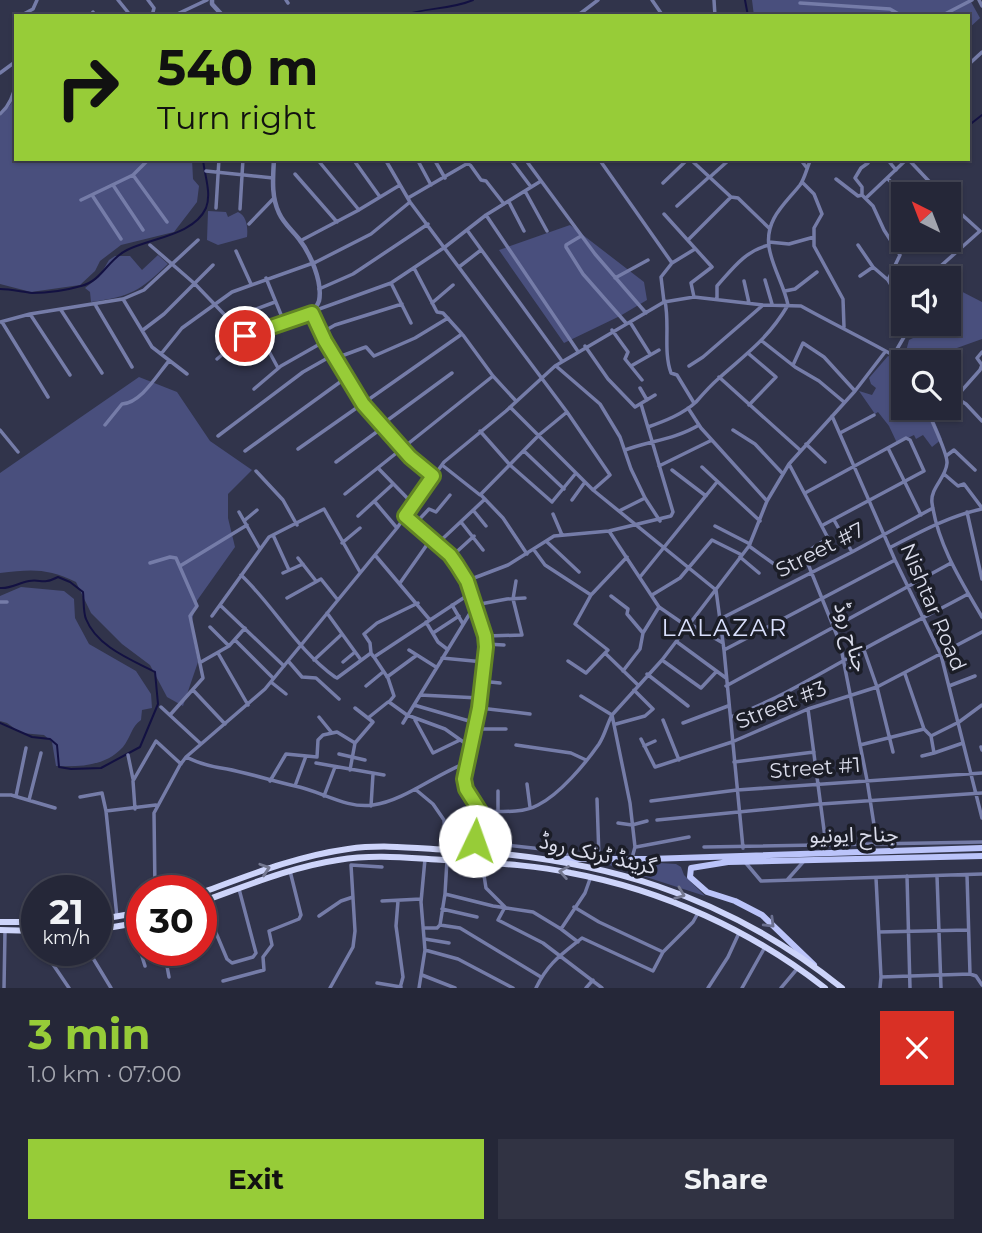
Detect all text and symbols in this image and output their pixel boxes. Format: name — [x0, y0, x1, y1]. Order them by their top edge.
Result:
text: 540 m — [157, 38, 318, 97]
icon: right — [42, 42, 133, 133]
text: Turn right — [157, 98, 317, 137]
north arrow — [891, 182, 961, 252]
map controls — [891, 182, 961, 420]
button: sound — [891, 266, 961, 336]
pin — [215, 306, 275, 366]
icon: arrive — [226, 317, 264, 355]
button: search — [891, 350, 961, 420]
street label: Street #7 — [771, 517, 868, 582]
street label: Nishtar Road — [895, 539, 972, 675]
street label: جناح روڈ — [826, 599, 874, 676]
district label: LALAZAR — [662, 613, 788, 642]
street label: Street #3 — [732, 675, 830, 734]
street label: Street #1 — [769, 752, 861, 783]
position arrow — [438, 804, 512, 878]
street label: جناح ایونیو — [809, 821, 899, 851]
street label: گرینڈ ٹرنک روڈ — [537, 828, 659, 879]
one-way arrow — [259, 863, 271, 877]
one-way arrow — [558, 865, 570, 880]
speed limit sign: 30 — [126, 875, 217, 966]
one-way arrow — [674, 886, 686, 900]
text: 21 — [49, 890, 84, 933]
one-way arrow — [761, 915, 774, 928]
text: km/h — [42, 927, 91, 949]
text: 3 min — [28, 1008, 150, 1060]
button: close — [880, 1011, 954, 1085]
text: 1.0 km · 07:00 — [28, 1060, 181, 1088]
button: Exit — [28, 1139, 484, 1219]
button: Share — [498, 1139, 954, 1219]

